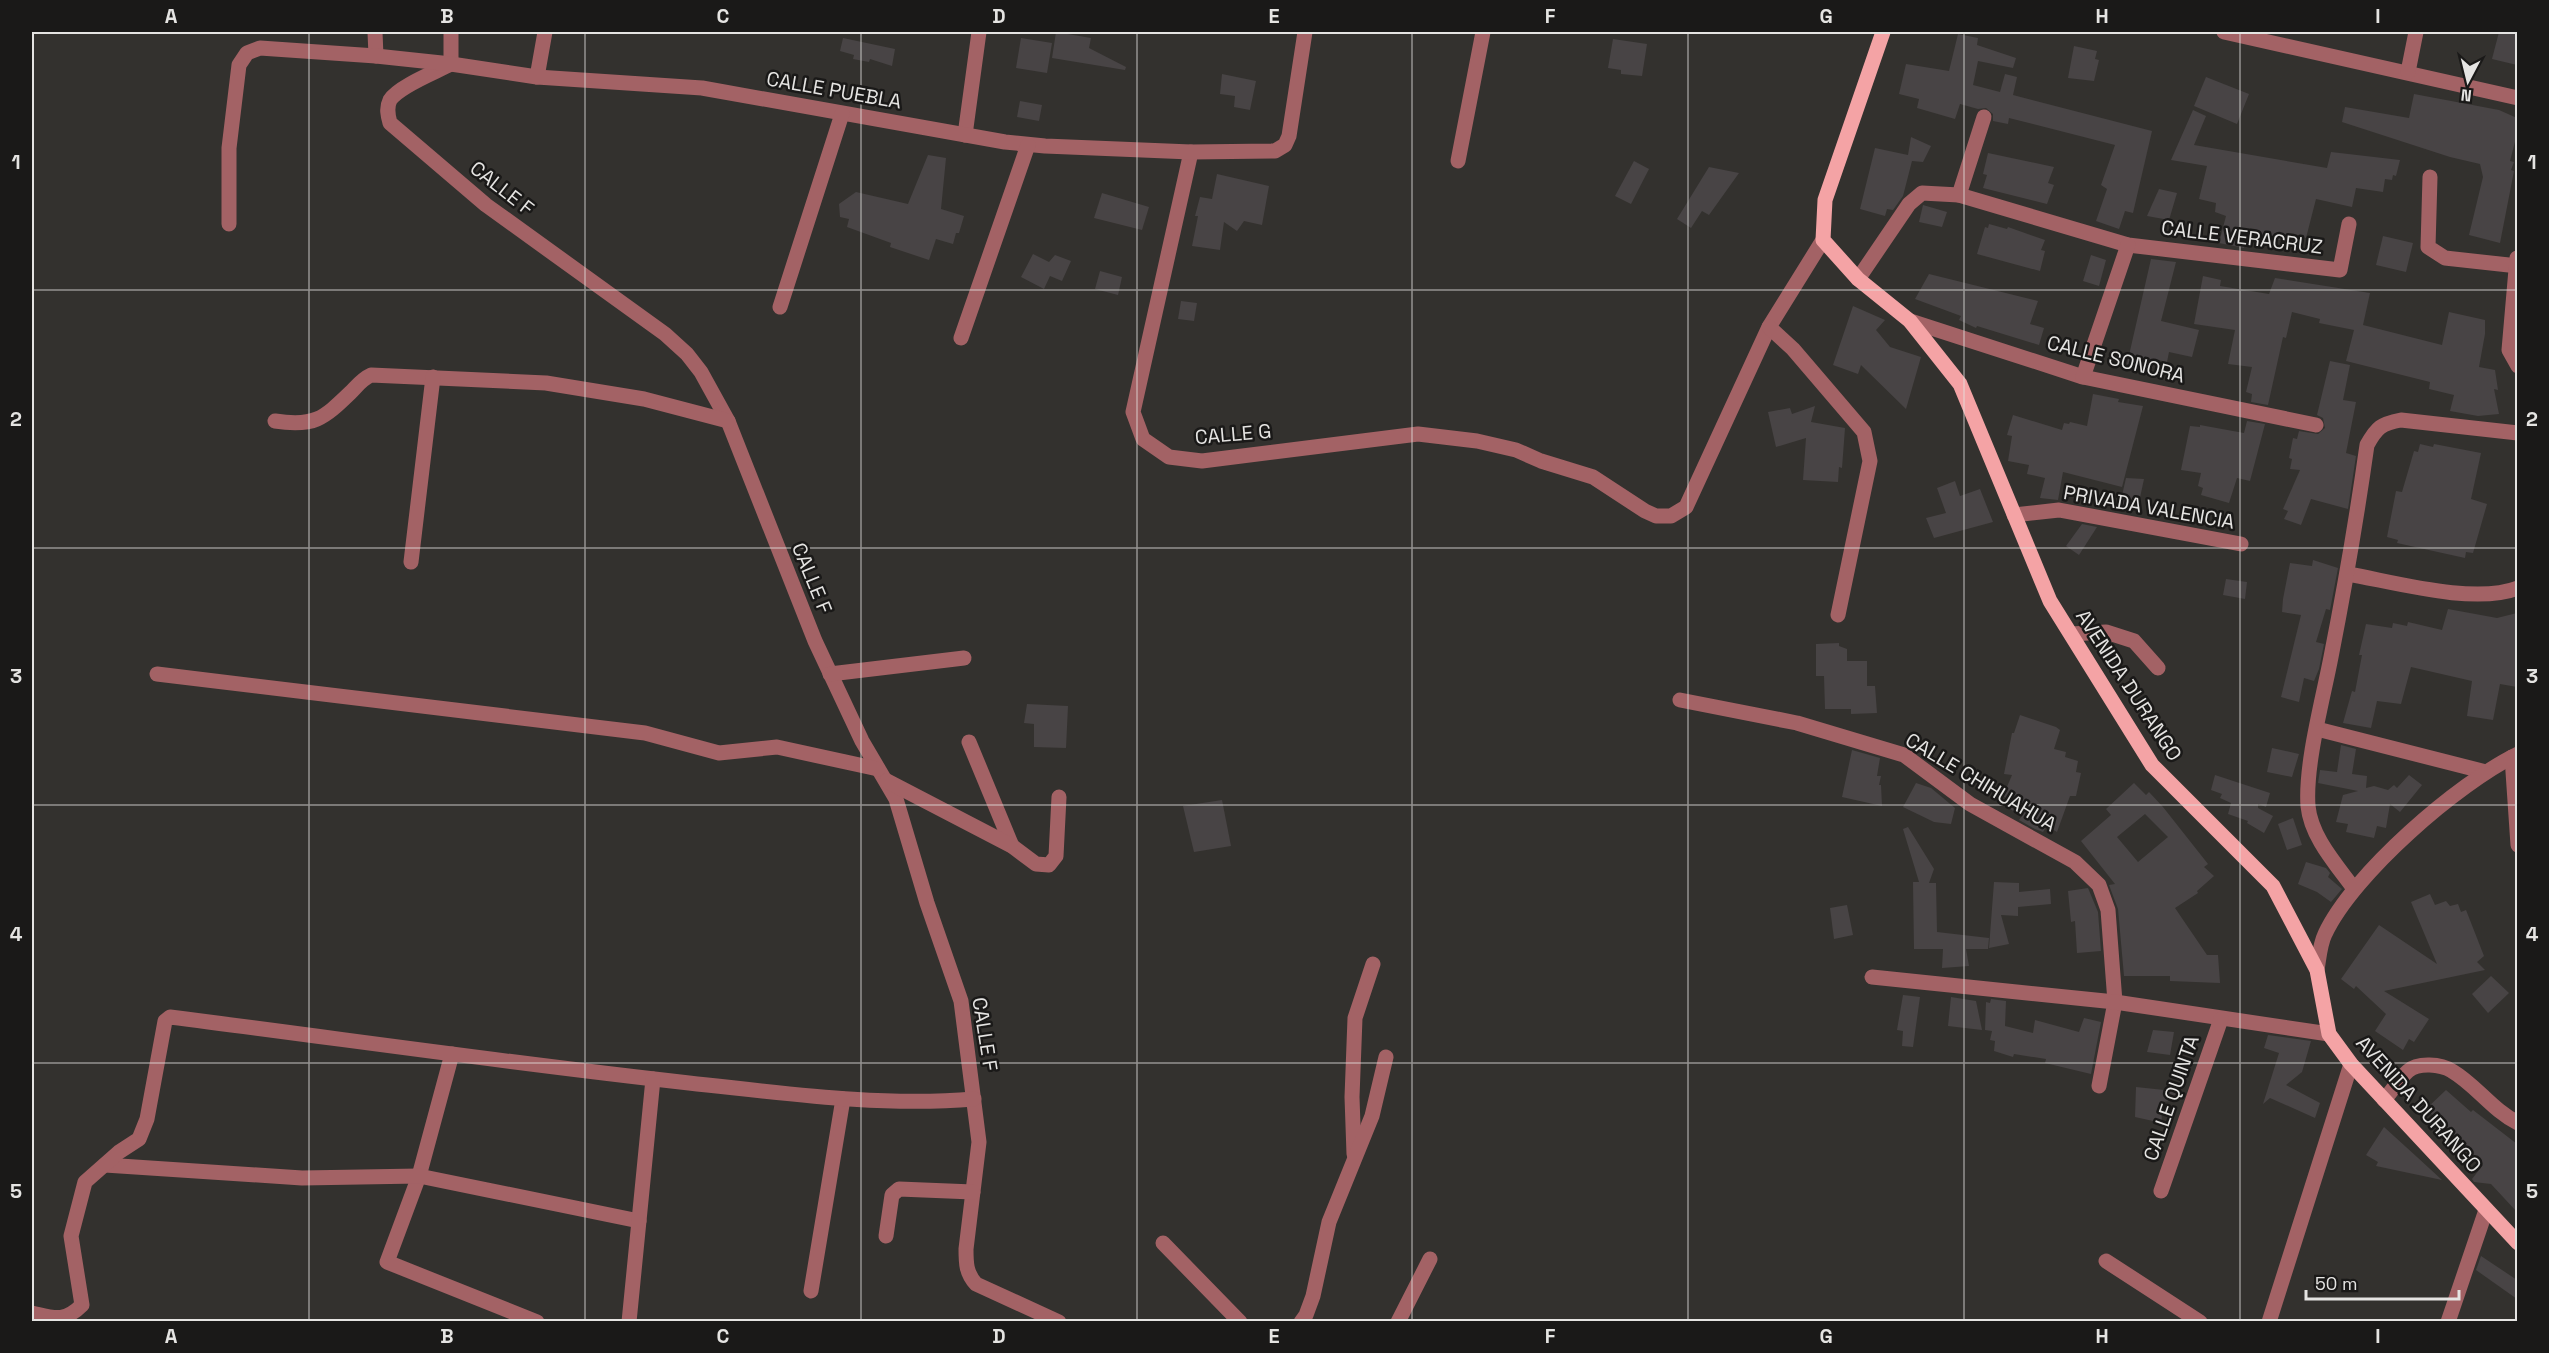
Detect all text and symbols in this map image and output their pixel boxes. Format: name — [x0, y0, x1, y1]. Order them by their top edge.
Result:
text: A — [165, 3, 178, 29]
text: B — [440, 3, 454, 29]
text: C — [717, 3, 730, 29]
text: D — [992, 3, 1006, 29]
text: E — [1268, 3, 1280, 29]
text: F — [1545, 3, 1556, 29]
text: G — [1819, 3, 1833, 29]
text: H — [2095, 3, 2109, 29]
text: I — [2375, 3, 2381, 29]
north arrow — [2438, 51, 2498, 111]
street label: CALLE PUEBLA — [764, 65, 904, 115]
text: N — [2460, 84, 2473, 106]
text: 1 — [11, 149, 21, 175]
text: 1 — [2527, 149, 2537, 175]
street label: CALLE F — [465, 155, 539, 221]
street label: CALLE VERACRUZ — [2160, 214, 2324, 260]
street label: CALLE SONORA — [2044, 329, 2188, 389]
text: 2 — [10, 406, 22, 432]
text: 2 — [2526, 406, 2538, 432]
street label: CALLE G — [1194, 418, 1272, 450]
street label: PRIVADA VALENCIA — [2061, 479, 2237, 535]
street label: CALLE F — [786, 539, 838, 618]
street label: AVENIDA DURANGO — [2070, 604, 2188, 766]
text: 3 — [10, 663, 22, 689]
text: 3 — [2526, 663, 2538, 689]
street label: CALLE CHIHUAHUA — [1901, 727, 2062, 838]
text: 4 — [10, 921, 23, 947]
text: 4 — [2526, 921, 2539, 947]
street label: CALLE F — [966, 995, 1004, 1073]
street label: AVENIDA DURANGO — [2351, 1030, 2487, 1178]
street label: CALLE QUINTA — [2137, 1031, 2205, 1164]
text: 5 — [10, 1178, 22, 1204]
text: 5 — [2526, 1178, 2538, 1204]
scale bar — [2306, 1263, 2459, 1301]
text: 50 m — [2315, 1272, 2357, 1295]
text: A — [165, 1323, 178, 1349]
text: B — [440, 1323, 454, 1349]
text: C — [717, 1323, 730, 1349]
text: D — [992, 1323, 1006, 1349]
text: E — [1268, 1323, 1280, 1349]
text: F — [1545, 1323, 1556, 1349]
text: G — [1819, 1323, 1833, 1349]
text: H — [2095, 1323, 2109, 1349]
text: I — [2375, 1323, 2381, 1349]

